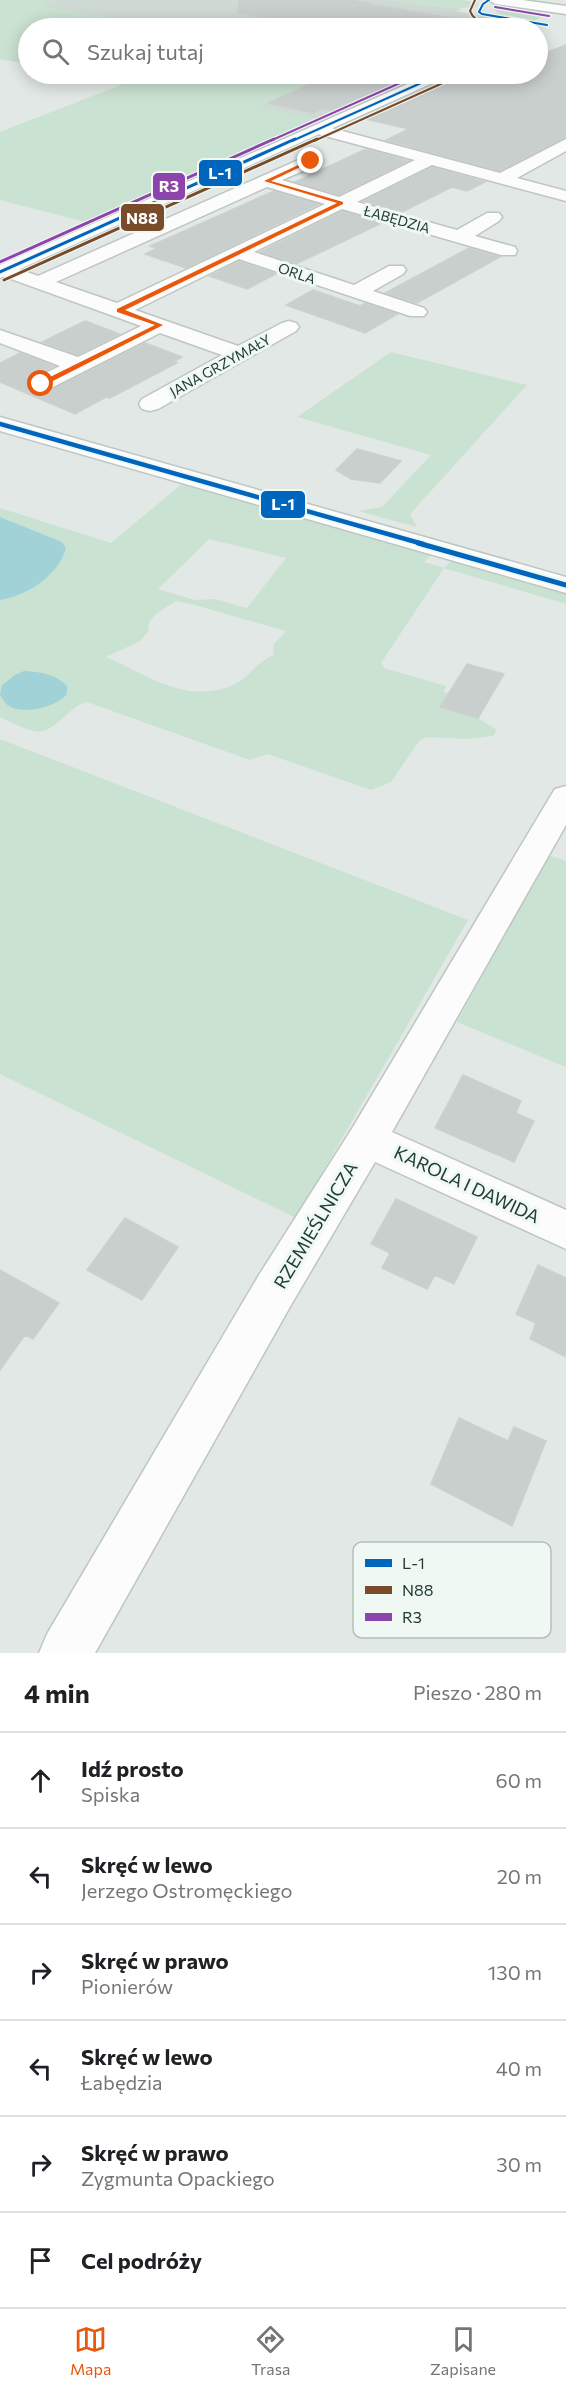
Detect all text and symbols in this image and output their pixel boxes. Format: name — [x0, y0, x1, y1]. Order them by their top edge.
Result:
search box — [18, 18, 548, 84]
icon: search — [39, 35, 72, 68]
text: Szukaj tutaj — [87, 38, 204, 65]
route end — [297, 147, 323, 173]
line badge: L-1 — [198, 159, 243, 187]
text: L-1 — [208, 163, 232, 182]
line badge: R3 — [152, 172, 186, 201]
text: R3 — [159, 176, 179, 195]
street label: ŁABĘDZIA — [361, 201, 432, 237]
line badge: N88 — [120, 203, 165, 232]
text: N88 — [126, 208, 158, 227]
street label: ORLA — [276, 259, 318, 287]
street label: JANA GRZYMAŁY — [167, 330, 273, 400]
route start — [27, 370, 53, 396]
line badge: L-1 — [260, 490, 306, 519]
text: L-1 — [271, 494, 295, 513]
street label: KAROLA I DAWIDA — [391, 1141, 543, 1227]
street label: RZEMIEŚLNICZA — [268, 1158, 362, 1292]
legend — [353, 1542, 551, 1638]
text: L-1 — [402, 1553, 425, 1572]
text: N88 — [402, 1580, 434, 1599]
text: R3 — [402, 1607, 422, 1626]
text: 4 min — [24, 1677, 90, 1708]
text: Pieszo · 280 m — [413, 1680, 542, 1704]
text: Idź prosto — [81, 1755, 184, 1782]
icon: ahead — [24, 1764, 57, 1797]
text: 60 m — [496, 1768, 542, 1792]
text: Spiska — [81, 1782, 140, 1806]
text: Skręć w lewo — [81, 1851, 213, 1878]
icon: left — [24, 1860, 57, 1893]
text: 20 m — [497, 1864, 542, 1888]
text: Jerzego Ostromęckiego — [81, 1878, 292, 1902]
text: Skręć w prawo — [81, 1947, 229, 1974]
icon: right — [24, 1956, 57, 1989]
text: 130 m — [488, 1960, 542, 1984]
text: Pionierów — [81, 1974, 173, 1998]
text: Skręć w lewo — [81, 2043, 213, 2070]
icon: left — [24, 2052, 57, 2085]
text: 40 m — [496, 2056, 542, 2080]
text: Łabędzia — [81, 2070, 163, 2094]
text: Skręć w prawo — [81, 2139, 229, 2166]
icon: right — [24, 2148, 57, 2181]
text: 30 m — [496, 2152, 542, 2176]
text: Zygmunta Opackiego — [81, 2166, 275, 2190]
icon: arrive — [24, 2244, 57, 2277]
text: Cel podróży — [81, 2247, 202, 2274]
tab: Mapa — [70, 2323, 111, 2378]
tab: Trasa — [251, 2323, 290, 2378]
tab: Zapisane — [430, 2323, 496, 2378]

